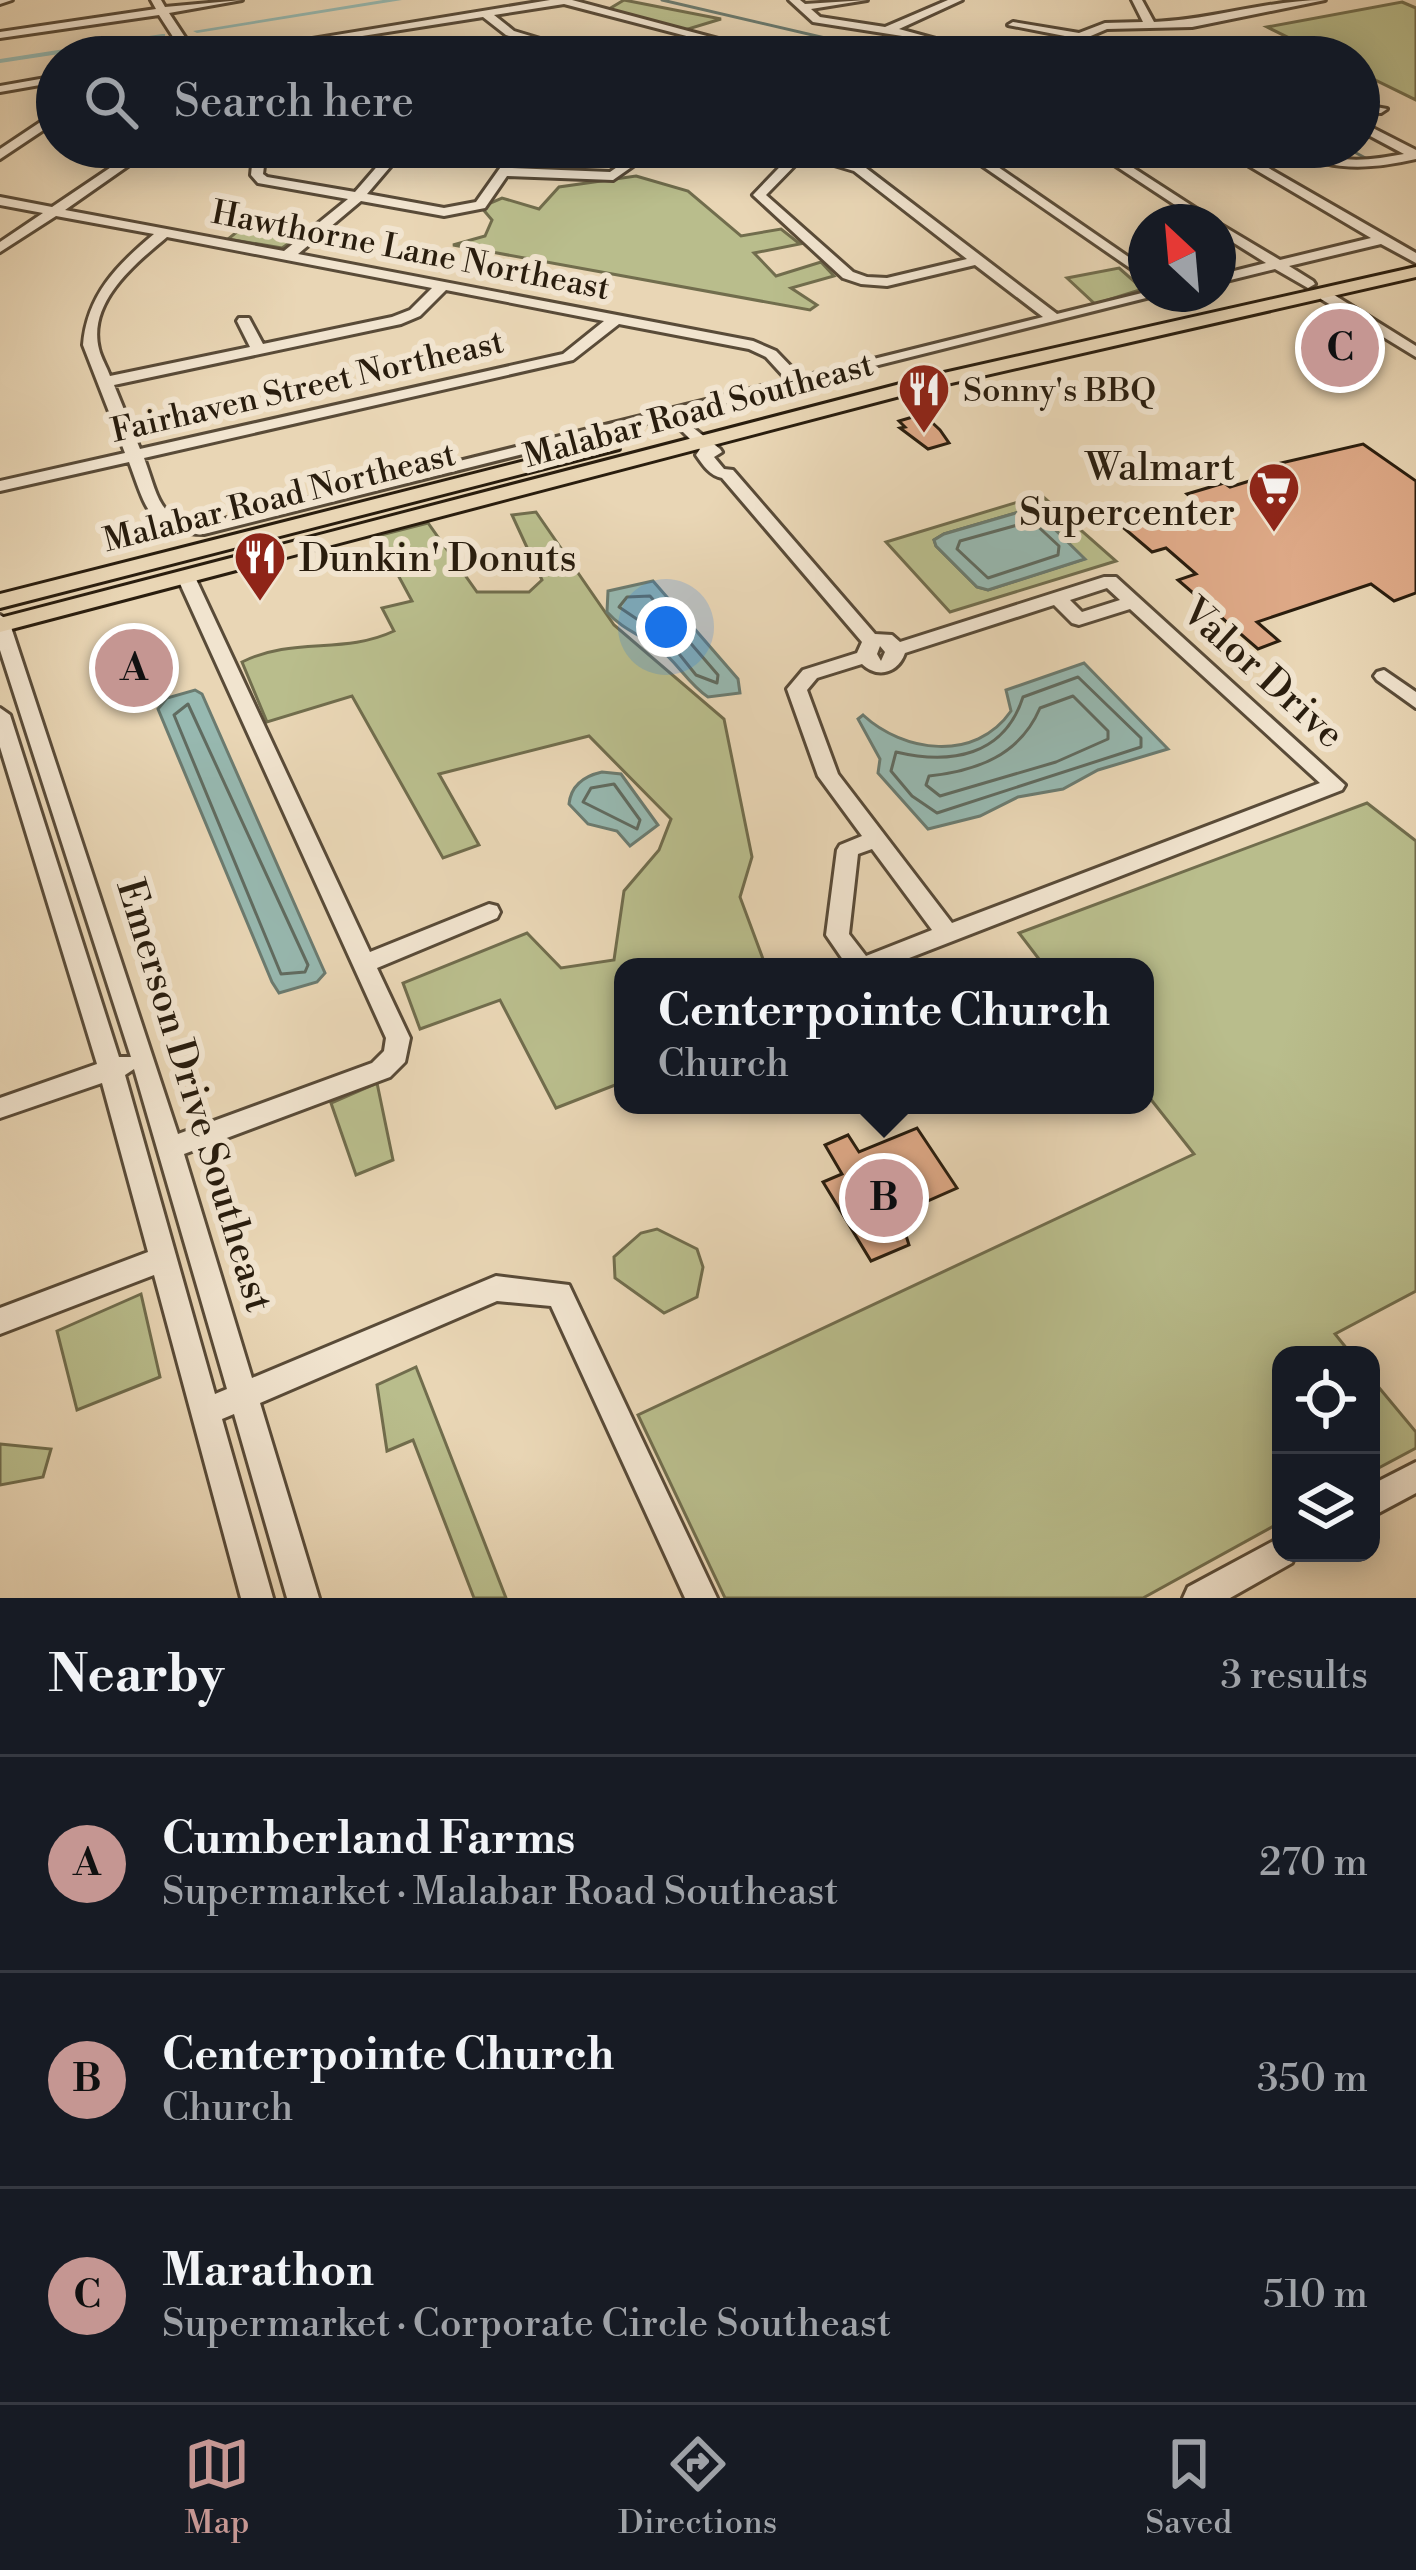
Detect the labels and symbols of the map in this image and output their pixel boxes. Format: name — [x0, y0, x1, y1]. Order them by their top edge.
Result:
street label: Hawthorne Lane Northeast — [208, 193, 613, 310]
north arrow — [1128, 204, 1236, 312]
pin: C — [1301, 303, 1379, 393]
street label: Fairhaven Street Northeast — [107, 322, 508, 453]
street label: Malabar Road Southeast — [519, 345, 878, 478]
restaurant icon: Sonny's BBQ — [896, 361, 952, 435]
place label: Sonny's BBQ — [963, 371, 1156, 412]
street label: Malabar Road Northeast — [99, 435, 460, 562]
place label: Walmart Supercenter — [1019, 444, 1235, 538]
supermarket icon: Walmart Supercenter — [1246, 460, 1302, 534]
restaurant icon: Dunkin' Donuts — [232, 529, 288, 603]
place label: Dunkin' Donuts — [299, 535, 577, 584]
street label: Valor Drive — [1170, 587, 1354, 760]
your location — [636, 597, 696, 657]
pin: A — [95, 623, 173, 713]
street label: Emerson Drive Southeast — [104, 873, 283, 1318]
pin: B — [845, 1153, 923, 1243]

